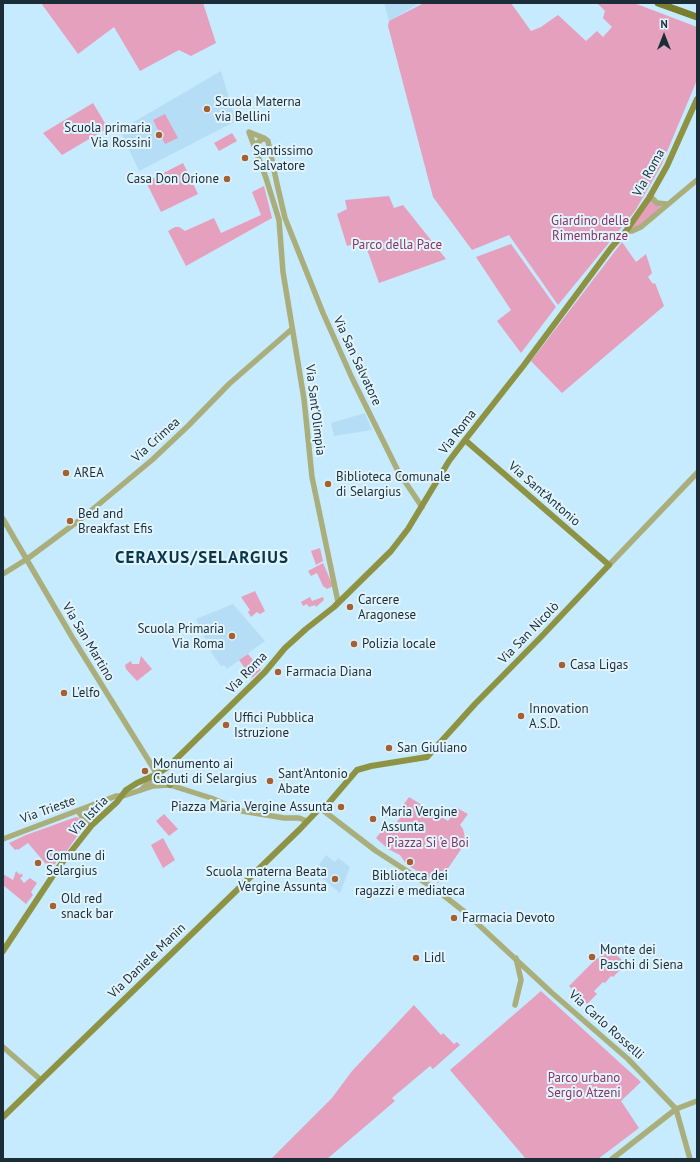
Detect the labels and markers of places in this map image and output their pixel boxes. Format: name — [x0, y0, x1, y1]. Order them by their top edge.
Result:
place label: Scuola Materna via Bellini — [215, 94, 301, 125]
marker: Scuola Materna via Bellini — [202, 104, 212, 114]
place label: Scuola primaria Via Rossini — [64, 120, 151, 151]
marker: Scuola primaria Via Rossini — [154, 130, 164, 140]
place label: Santissimo Salvatore — [253, 143, 313, 174]
marker: Santissimo Salvatore — [240, 153, 250, 163]
place label: Casa Don Orione — [126, 171, 219, 187]
marker: Casa Don Orione — [222, 174, 232, 184]
place label: AREA — [74, 465, 104, 481]
marker: AREA — [61, 468, 71, 478]
place label: Biblioteca Comunale di Selargius — [336, 469, 450, 500]
marker: Biblioteca Comunale di Selargius — [323, 479, 333, 489]
place label: Bed and Breakfast Efis — [78, 506, 153, 537]
marker: Bed and Breakfast Efis — [65, 516, 75, 526]
place label: Carcere Aragonese — [358, 592, 416, 623]
marker: Carcere Aragonese — [345, 602, 355, 612]
place label: Scuola Primaria Via Roma — [137, 621, 224, 652]
marker: Scuola Primaria Via Roma — [227, 631, 237, 641]
place label: Polizia locale — [362, 636, 436, 652]
marker: Polizia locale — [349, 639, 359, 649]
place label: Casa Ligas — [570, 657, 628, 673]
marker: Casa Ligas — [557, 660, 567, 670]
place label: Farmacia Diana — [286, 664, 372, 680]
marker: Farmacia Diana — [273, 667, 283, 677]
place label: L'elfo — [72, 685, 100, 701]
marker: L'elfo — [59, 688, 69, 698]
place label: Innovation A.S.D. — [529, 701, 589, 732]
place label: Uffici Pubblica Istruzione — [234, 710, 314, 741]
marker: Innovation A.S.D. — [516, 711, 526, 721]
marker: Uffici Pubblica Istruzione — [221, 720, 231, 730]
place label: San Giuliano — [397, 740, 467, 756]
marker: San Giuliano — [384, 743, 394, 753]
place label: Monumento ai Caduti di Selargius — [153, 756, 257, 787]
marker: Monumento ai Caduti di Selargius — [140, 766, 150, 776]
place label: Sant'Antonio Abate — [278, 766, 348, 797]
marker: Sant'Antonio Abate — [265, 776, 275, 786]
place label: Piazza Maria Vergine Assunta — [171, 799, 333, 815]
marker: Piazza Maria Vergine Assunta — [336, 802, 346, 812]
place label: Maria Vergine Assunta — [381, 804, 457, 835]
marker: Maria Vergine Assunta — [368, 814, 378, 824]
place label: Comune di Selargius — [46, 848, 105, 879]
marker: Biblioteca dei ragazzi e mediateca — [405, 857, 415, 867]
marker: Comune di Selargius — [33, 858, 43, 868]
place label: Scuola materna Beata Vergine Assunta — [206, 864, 327, 895]
place label: Biblioteca dei ragazzi e mediateca — [355, 868, 465, 899]
marker: Scuola materna Beata Vergine Assunta — [330, 874, 340, 884]
place label: Old red snack bar — [61, 891, 113, 922]
marker: Old red snack bar — [48, 901, 58, 911]
place label: Farmacia Devoto — [462, 910, 555, 926]
marker: Farmacia Devoto — [449, 913, 459, 923]
place label: Monte dei Paschi di Siena — [600, 942, 683, 973]
place label: Lidl — [424, 950, 445, 966]
marker: Monte dei Paschi di Siena — [587, 952, 597, 962]
marker: Lidl — [411, 953, 421, 963]

